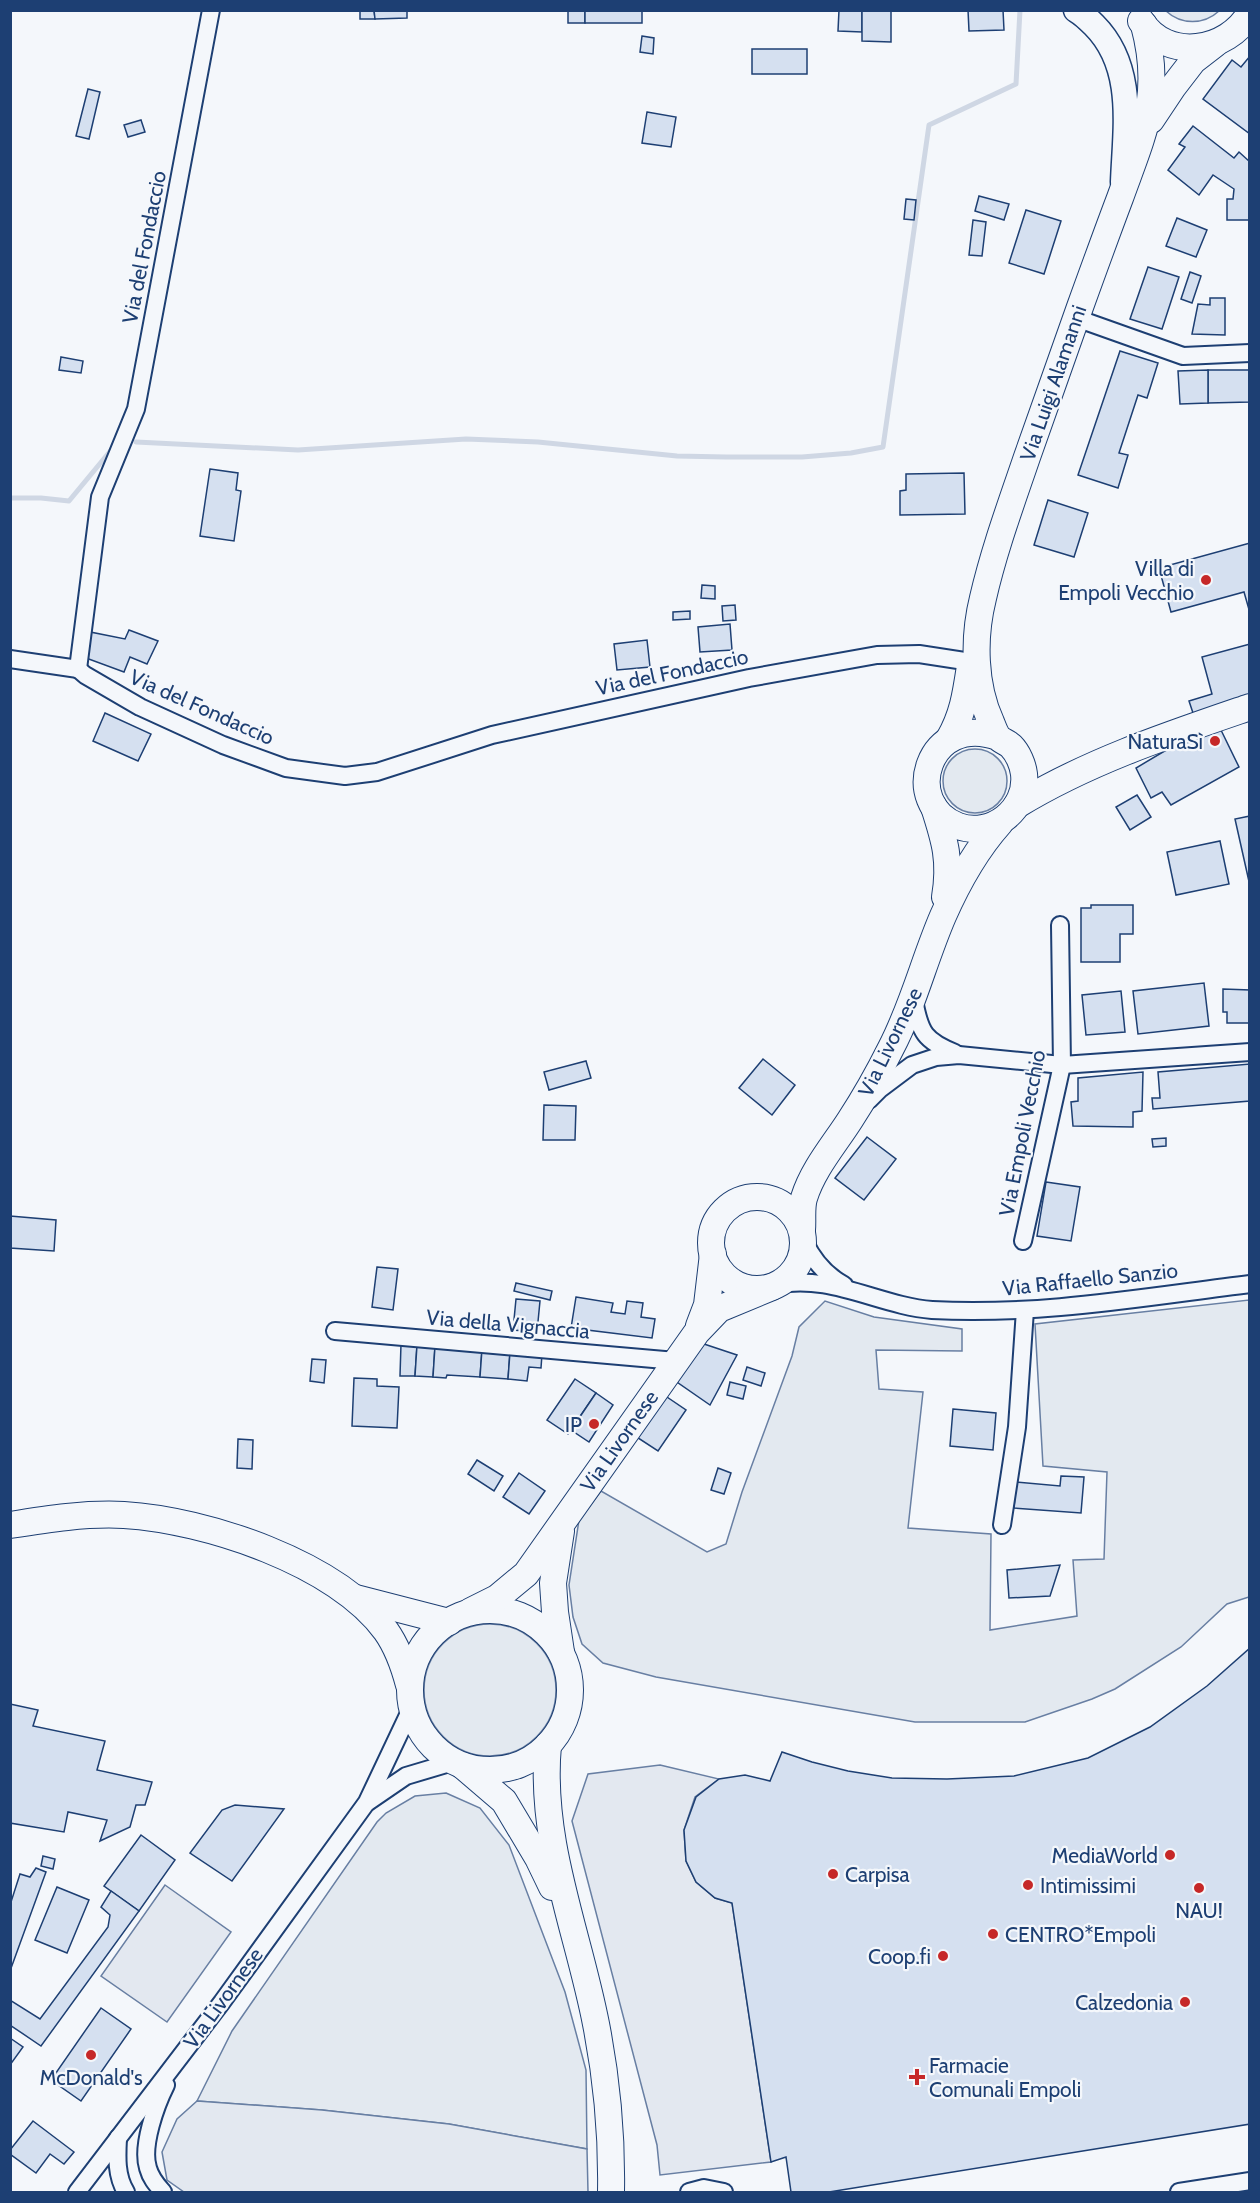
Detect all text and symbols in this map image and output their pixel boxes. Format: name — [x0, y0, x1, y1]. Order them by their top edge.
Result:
street label: Via del Fondaccio — [117, 168, 171, 326]
street label: Via Luigi Alamanni — [1015, 302, 1091, 464]
place label: Villa di Empoli Vecchio — [1058, 556, 1194, 605]
marker: Villa di Empoli Vecchio — [1199, 573, 1213, 587]
street label: Via del Fondaccio — [594, 644, 750, 700]
street label: Via del Fondaccio — [126, 664, 278, 750]
place label: NaturaSì — [1127, 729, 1204, 754]
marker: NaturaSì — [1208, 734, 1222, 748]
street label: Via Livornese — [853, 983, 927, 1101]
street label: Via Empoli Vecchio — [994, 1048, 1050, 1218]
street label: Via Raffaello Sanzio — [1001, 1257, 1179, 1301]
street label: Via della Vignaccia — [425, 1304, 591, 1344]
street label: Via Livornese — [575, 1385, 663, 1497]
place label: IP — [565, 1412, 582, 1437]
marker: IP — [587, 1417, 601, 1431]
place label: MediaWorld — [1051, 1843, 1158, 1868]
marker: MediaWorld — [1163, 1848, 1177, 1862]
place label: Carpisa — [845, 1862, 910, 1887]
marker: Carpisa — [826, 1867, 840, 1881]
place label: Intimissimi — [1040, 1873, 1136, 1898]
marker: Intimissimi — [1021, 1878, 1035, 1892]
marker: NAU! — [1192, 1881, 1206, 1895]
place label: NAU! — [1175, 1898, 1223, 1923]
place label: CENTRO*Empoli — [1005, 1922, 1156, 1947]
marker: CENTRO*Empoli — [986, 1927, 1000, 1941]
street label: Via Livornese — [178, 1943, 268, 2053]
place label: Coop.fi — [868, 1944, 931, 1969]
marker: Coop.fi — [936, 1949, 950, 1963]
place label: Calzedonia — [1075, 1990, 1173, 2015]
marker: Calzedonia — [1178, 1995, 1192, 2009]
marker: McDonald's — [84, 2048, 98, 2062]
place label: Farmacie Comunali Empoli — [929, 2053, 1081, 2102]
place label: McDonald's — [39, 2065, 143, 2090]
marker: Farmacie Comunali Empoli — [910, 2070, 924, 2084]

